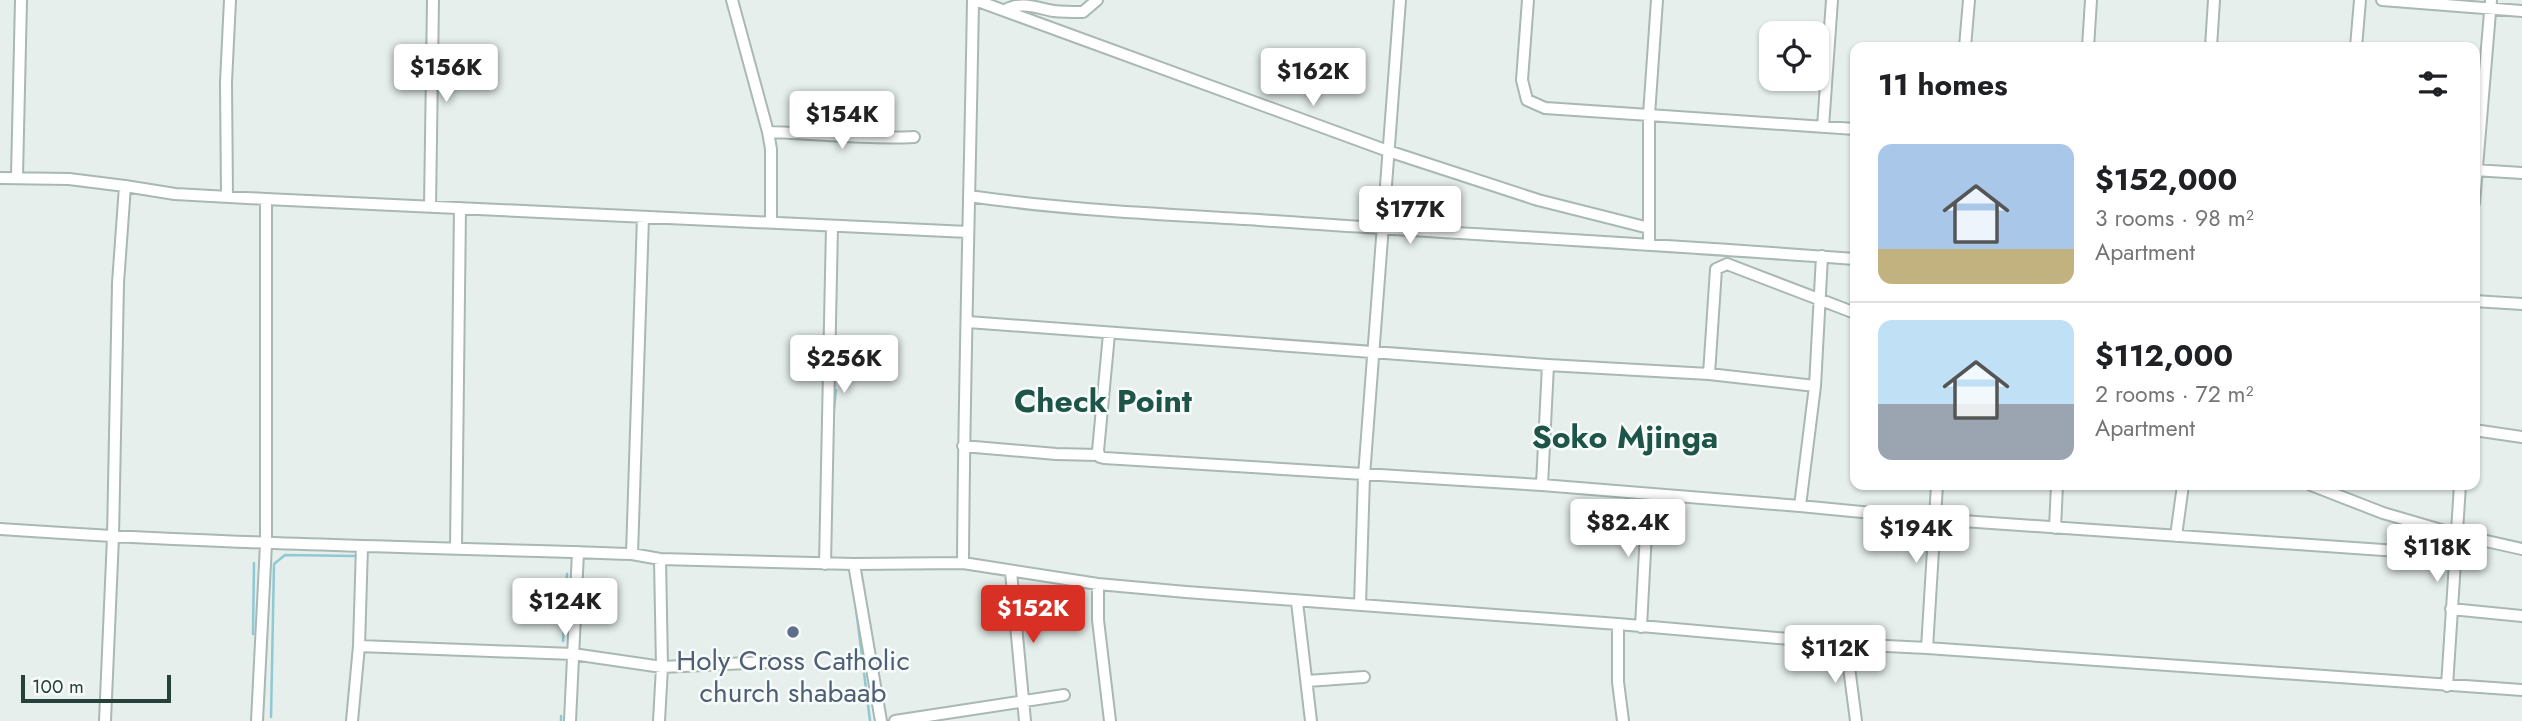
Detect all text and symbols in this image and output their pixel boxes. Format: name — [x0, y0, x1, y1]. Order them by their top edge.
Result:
map controls — [1759, 21, 1829, 91]
button: locate — [1759, 21, 1829, 91]
pin: $156K — [397, 44, 495, 104]
pin: $162K — [1264, 48, 1362, 108]
text: $156K — [410, 50, 482, 84]
text: $162K — [1277, 54, 1349, 88]
text: 11 homes — [1878, 63, 2008, 106]
icon: filters — [2414, 65, 2452, 103]
pin: $154K — [793, 92, 891, 151]
text: $154K — [806, 97, 878, 131]
text: $152,000 — [2095, 158, 2237, 201]
icon: home — [1934, 172, 2018, 256]
pin: $177K — [1361, 187, 1459, 246]
text: $177K — [1375, 192, 1445, 226]
text: 3 rooms · 98 m² — [2095, 201, 2254, 235]
text: Apartment — [2095, 235, 2195, 269]
text: $112,000 — [2095, 334, 2233, 377]
pin: $256K — [795, 336, 893, 395]
text: $256K — [806, 341, 882, 375]
icon: home — [1934, 348, 2018, 432]
text: 2 rooms · 72 m² — [2095, 377, 2254, 411]
district label: Check Point — [1014, 378, 1193, 424]
text: Apartment — [2095, 411, 2195, 445]
district label: Soko Mjinga — [1532, 414, 1718, 460]
pin: $82.4K — [1571, 500, 1685, 559]
text: $82.4K — [1586, 505, 1670, 539]
pin: $194K — [1867, 505, 1965, 565]
text: $194K — [1879, 511, 1953, 545]
pin: $118K — [2388, 524, 2486, 584]
text: $118K — [2403, 530, 2471, 564]
pin: $124K — [516, 578, 614, 638]
text: $124K — [528, 584, 602, 618]
pin: $152K — [984, 586, 1082, 645]
text: $152K — [997, 591, 1069, 625]
marker: Holy Cross Catholic church shabaab — [785, 624, 801, 640]
pin: $112K — [1786, 626, 1884, 685]
text: $112K — [1801, 631, 1869, 665]
place label: Holy Cross Catholic church shabaab — [676, 640, 910, 713]
scale bar — [21, 672, 172, 704]
text: 100 m — [32, 673, 84, 700]

